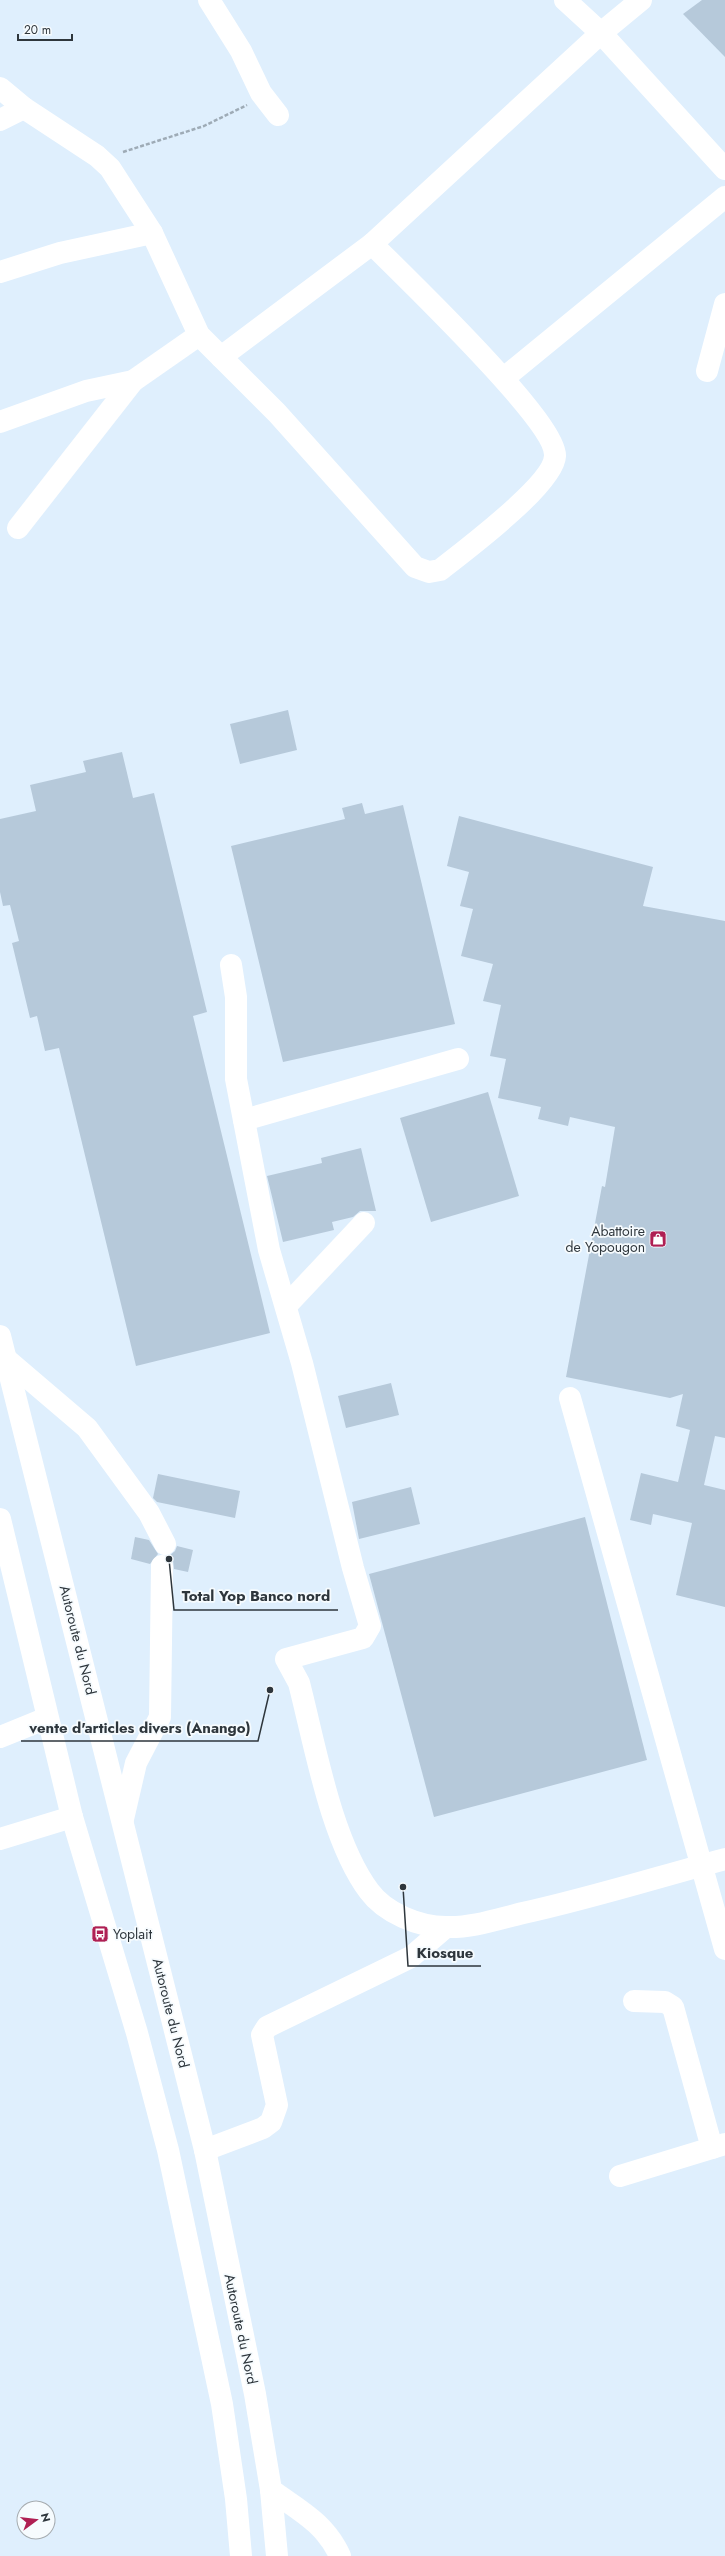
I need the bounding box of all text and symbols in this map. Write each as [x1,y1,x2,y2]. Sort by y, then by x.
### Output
scale bar [18,16,72,42]
text: 20 m [24,21,51,39]
place label: Abattoire de Yopougon [566,1221,645,1257]
shop icon: Abattoire de Yopougon [648,1229,668,1249]
street label: Autoroute du Nord [55,1583,101,1697]
callout: Total Yop Banco nord [174,1583,338,1610]
text: Total Yop Banco nord [182,1585,330,1607]
callout: vente d'articles divers (Anango) [21,1714,258,1741]
text: vente d'articles divers (Anango) [28,1717,251,1739]
bus stop icon: Yoplait [90,1924,110,1944]
place label: Yoplait [113,1924,153,1944]
callout: Kiosque [408,1939,481,1966]
text: Kiosque [417,1942,474,1964]
street label: Autoroute du Nord [148,1956,194,2070]
street label: Autoroute du Nord [220,2272,262,2386]
north arrow [16,2500,56,2540]
text: N [37,2511,55,2524]

